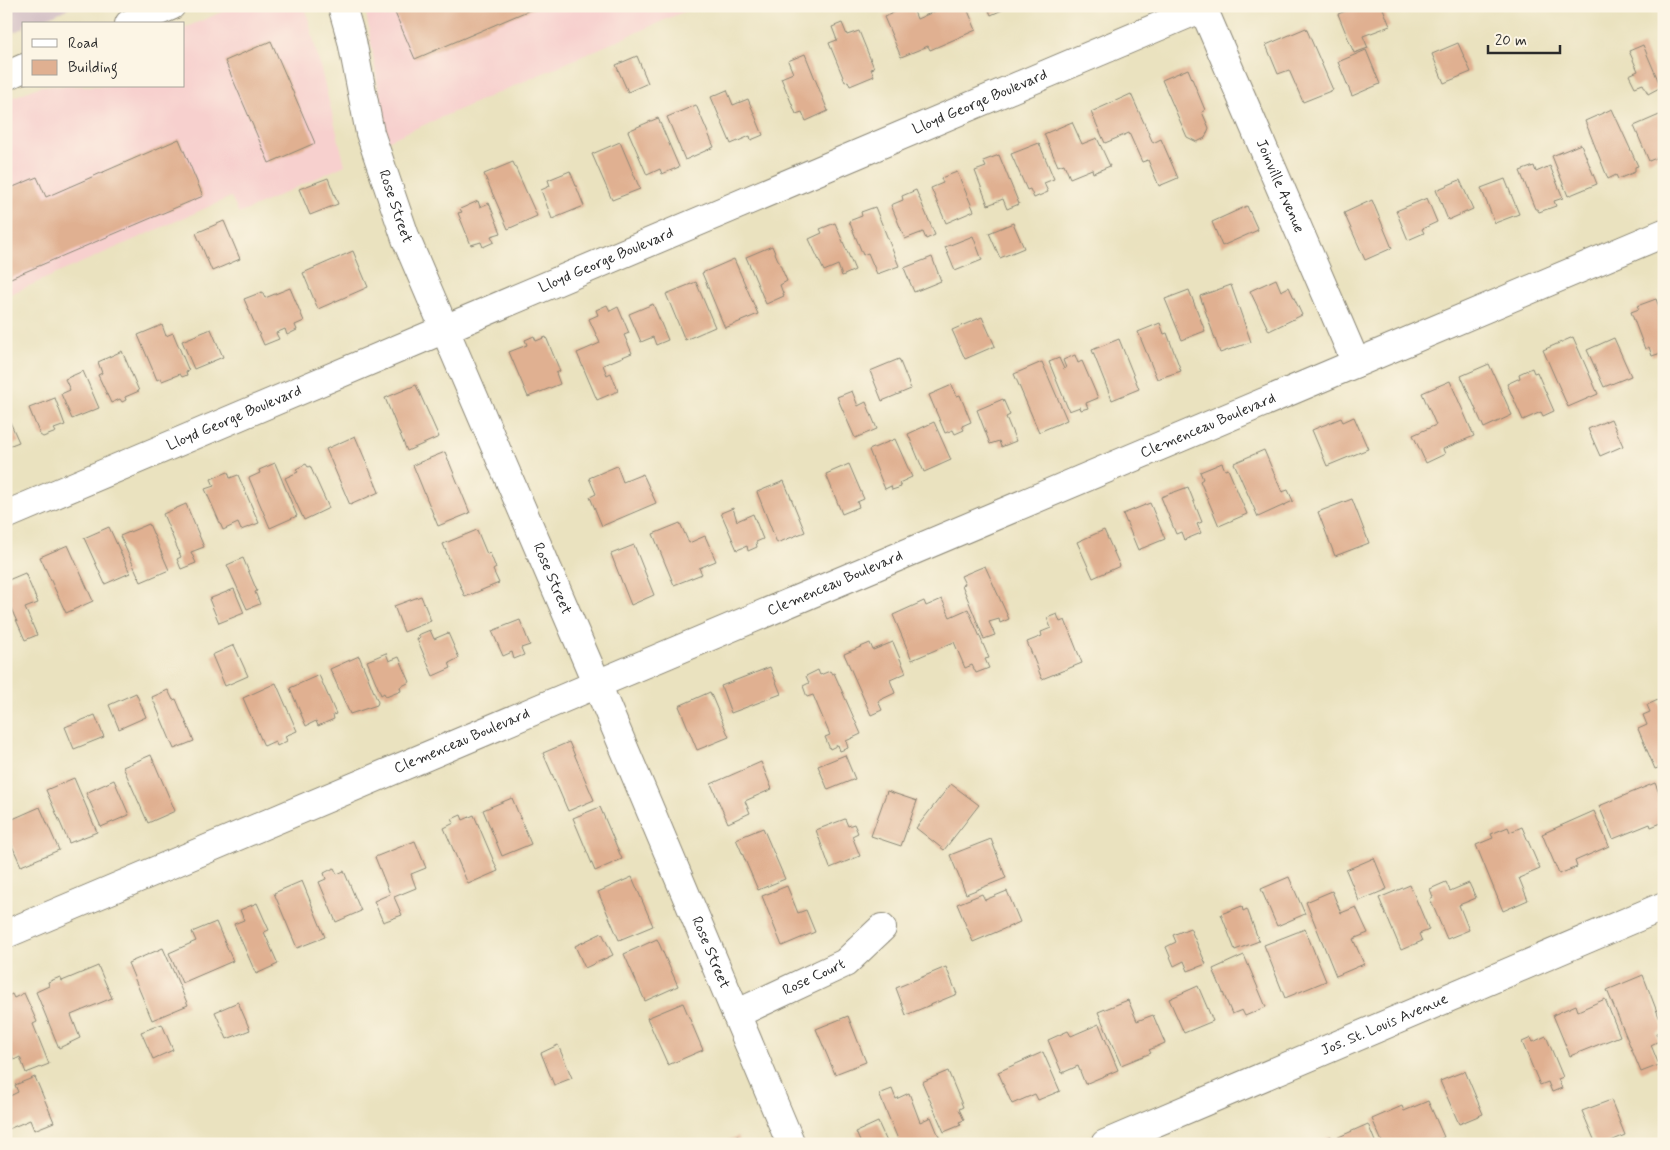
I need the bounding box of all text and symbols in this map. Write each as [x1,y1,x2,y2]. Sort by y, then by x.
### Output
legend [22,22,185,88]
scale bar [1488,22,1560,54]
text: 20 m [1495,31,1527,51]
text: Road [68,34,98,54]
text: Building [68,58,118,79]
street label: Lloyd George Boulevard [910,65,1051,140]
street label: Joinville Avenue [1251,136,1309,236]
street label: Rose Street [373,167,417,247]
street label: Lloyd George Boulevard [536,223,677,298]
street label: Lloyd George Boulevard [164,381,305,456]
street label: Clemenceau Boulevard [1137,388,1279,463]
street label: Rose Street [528,540,576,618]
street label: Clemenceau Boulevard [764,546,906,621]
street label: Clemenceau Boulevard [391,704,533,779]
street label: Rose Street [686,914,734,992]
street label: Rose Court [779,954,849,1001]
street label: Jos. St. Louis Avenue [1318,989,1451,1061]

